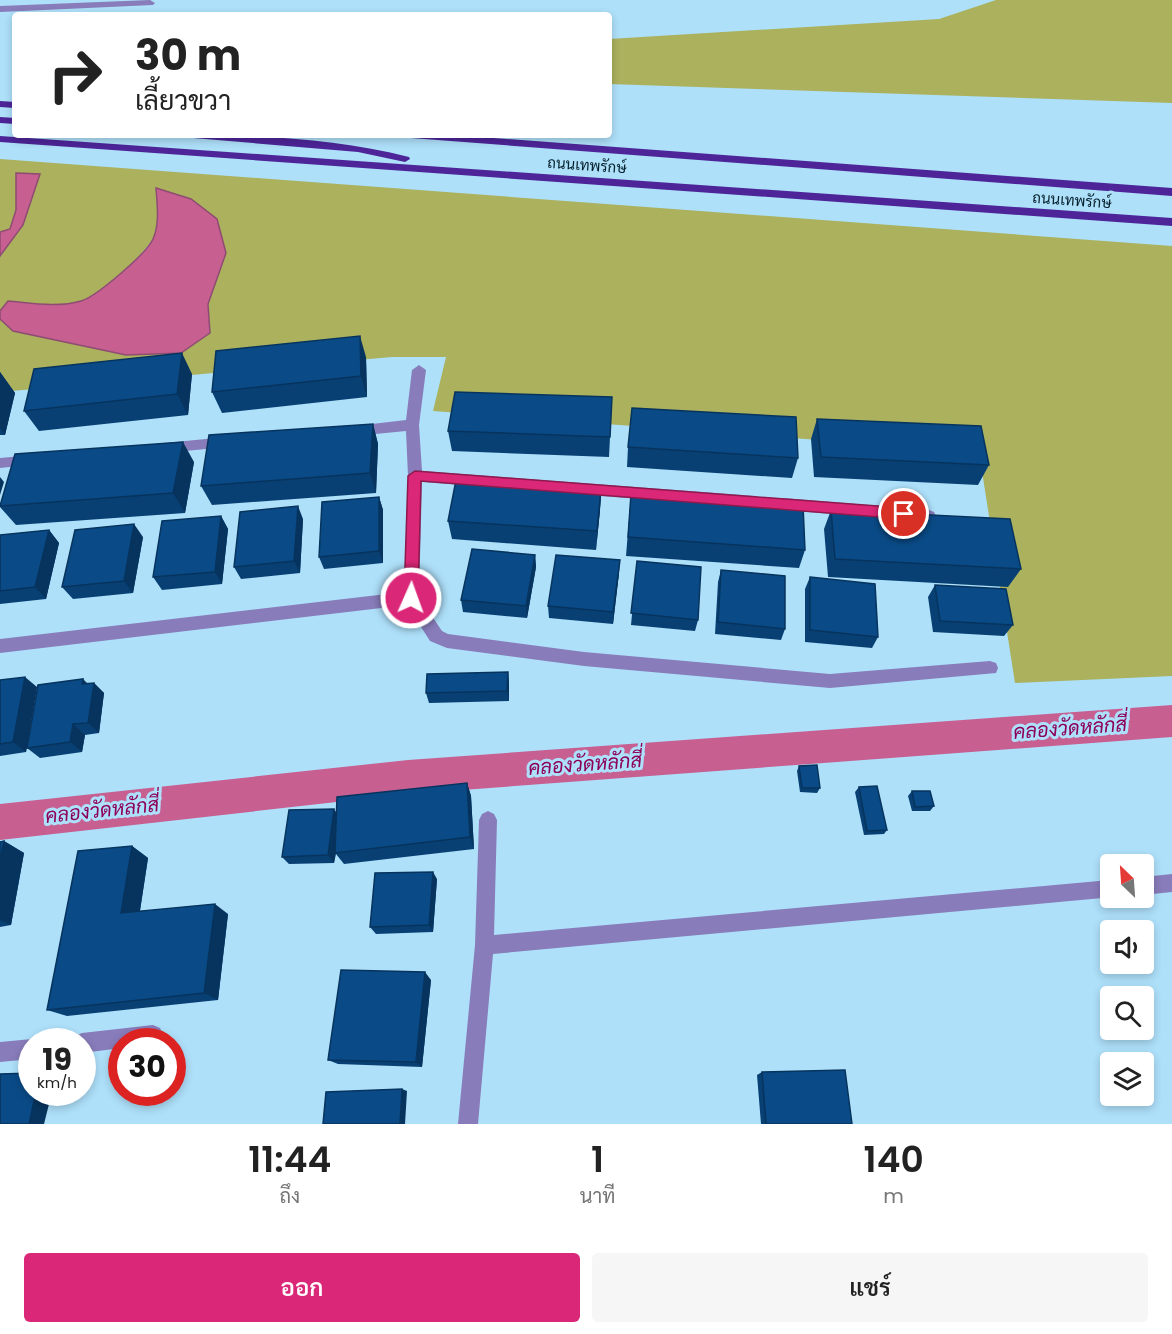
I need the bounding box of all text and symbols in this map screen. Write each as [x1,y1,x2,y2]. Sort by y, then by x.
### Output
text: 30 m [135,26,241,85]
icon: right [36,36,114,114]
text: เลี้ยวขวา [135,82,231,119]
street label: ถนนเทพรักษ์ [547,152,628,178]
street label: ถนนเทพรักษ์ [1032,187,1113,213]
pin [878,488,929,539]
icon: arrive [887,497,920,530]
position arrow [379,566,443,630]
water label: คลองวัดหลักสี่ [1012,707,1130,746]
water label: คลองวัดหลักสี่ [527,743,645,782]
water label: คลองวัดหลักสี่ [44,787,162,830]
north arrow [1100,854,1154,908]
map controls [1100,854,1154,1106]
button: sound [1100,920,1154,974]
button: search [1100,986,1154,1040]
speed limit sign: 30 [108,1028,186,1106]
text: 19 [42,1038,72,1081]
button: layers [1100,1052,1154,1106]
text: km/h [37,1072,77,1093]
text: 11:44 [248,1134,331,1185]
text: 1 [591,1134,604,1185]
text: 140 [864,1134,924,1185]
text: ถึง [280,1182,300,1210]
text: นาที [580,1182,615,1210]
text: m [883,1182,904,1210]
button: ออก [24,1253,580,1322]
button: แชร์ [592,1253,1148,1322]

